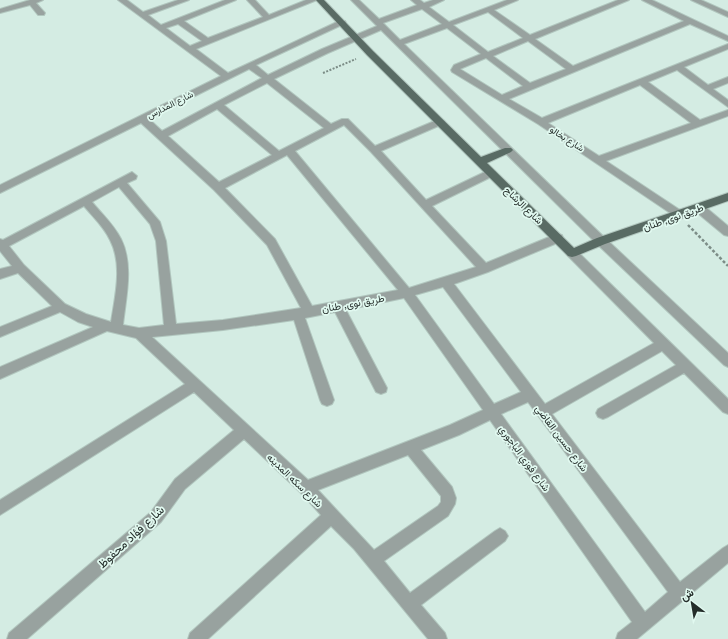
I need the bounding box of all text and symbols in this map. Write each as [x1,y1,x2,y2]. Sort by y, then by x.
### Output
street label: شارع المدارس [145,88,195,122]
street label: شارع بخالو [548,124,586,154]
street label: شارع الرشاح [502,184,546,227]
street label: طريق نوى, طنان [641,201,706,234]
street label: طريق نوى, طنان [321,292,386,315]
street label: شارع حسين القاضي [531,403,591,475]
street label: شارع فوزي الباجوري [495,423,553,495]
street label: شارع سكه المدينه [264,451,325,510]
street label: شارع فؤاد محفوظ [94,502,168,573]
north arrow [672,583,712,623]
text: ش [678,585,696,604]

